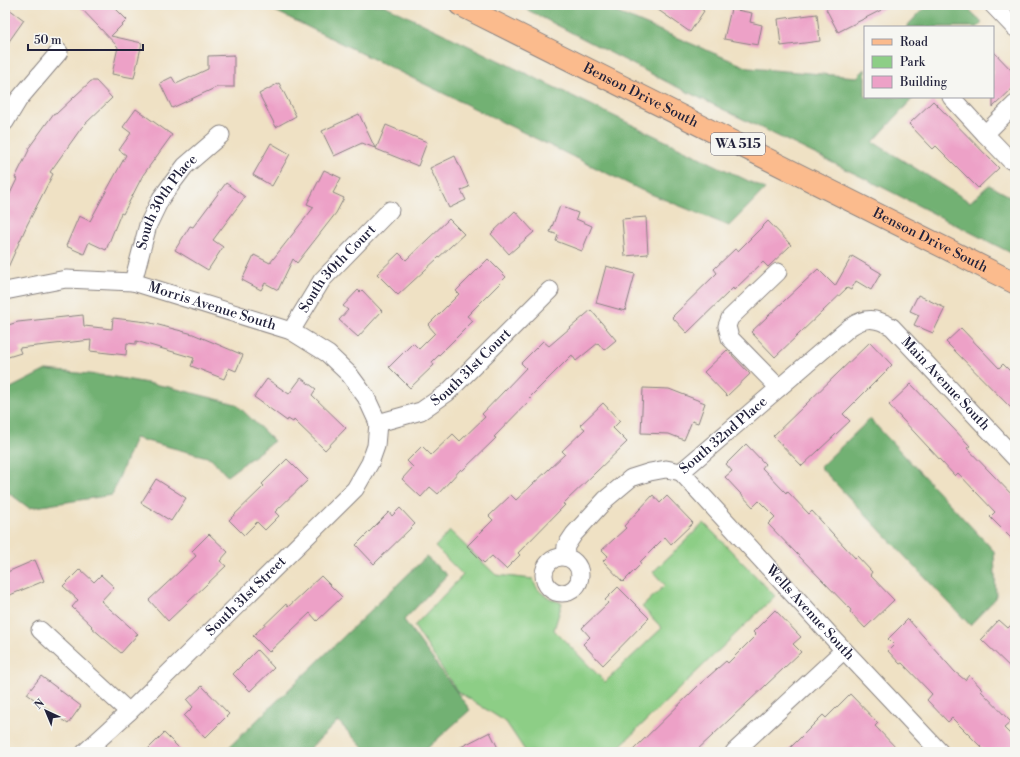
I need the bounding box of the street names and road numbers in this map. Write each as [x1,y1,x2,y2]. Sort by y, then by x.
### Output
street label: Benson Drive South [579,59,702,132]
road number: WA 515 [711,133,765,155]
street label: South 30th Place [133,150,201,252]
street label: Benson Drive South [869,204,991,277]
street label: South 30th Court [295,221,380,316]
street label: Morris Avenue South [146,278,279,335]
street label: South 31st Court [427,325,515,410]
street label: Main Avenue South [897,333,994,435]
street label: South 32nd Place [676,393,771,478]
street label: South 31st Street [202,553,290,640]
street label: Wells Avenue South [761,561,859,665]

